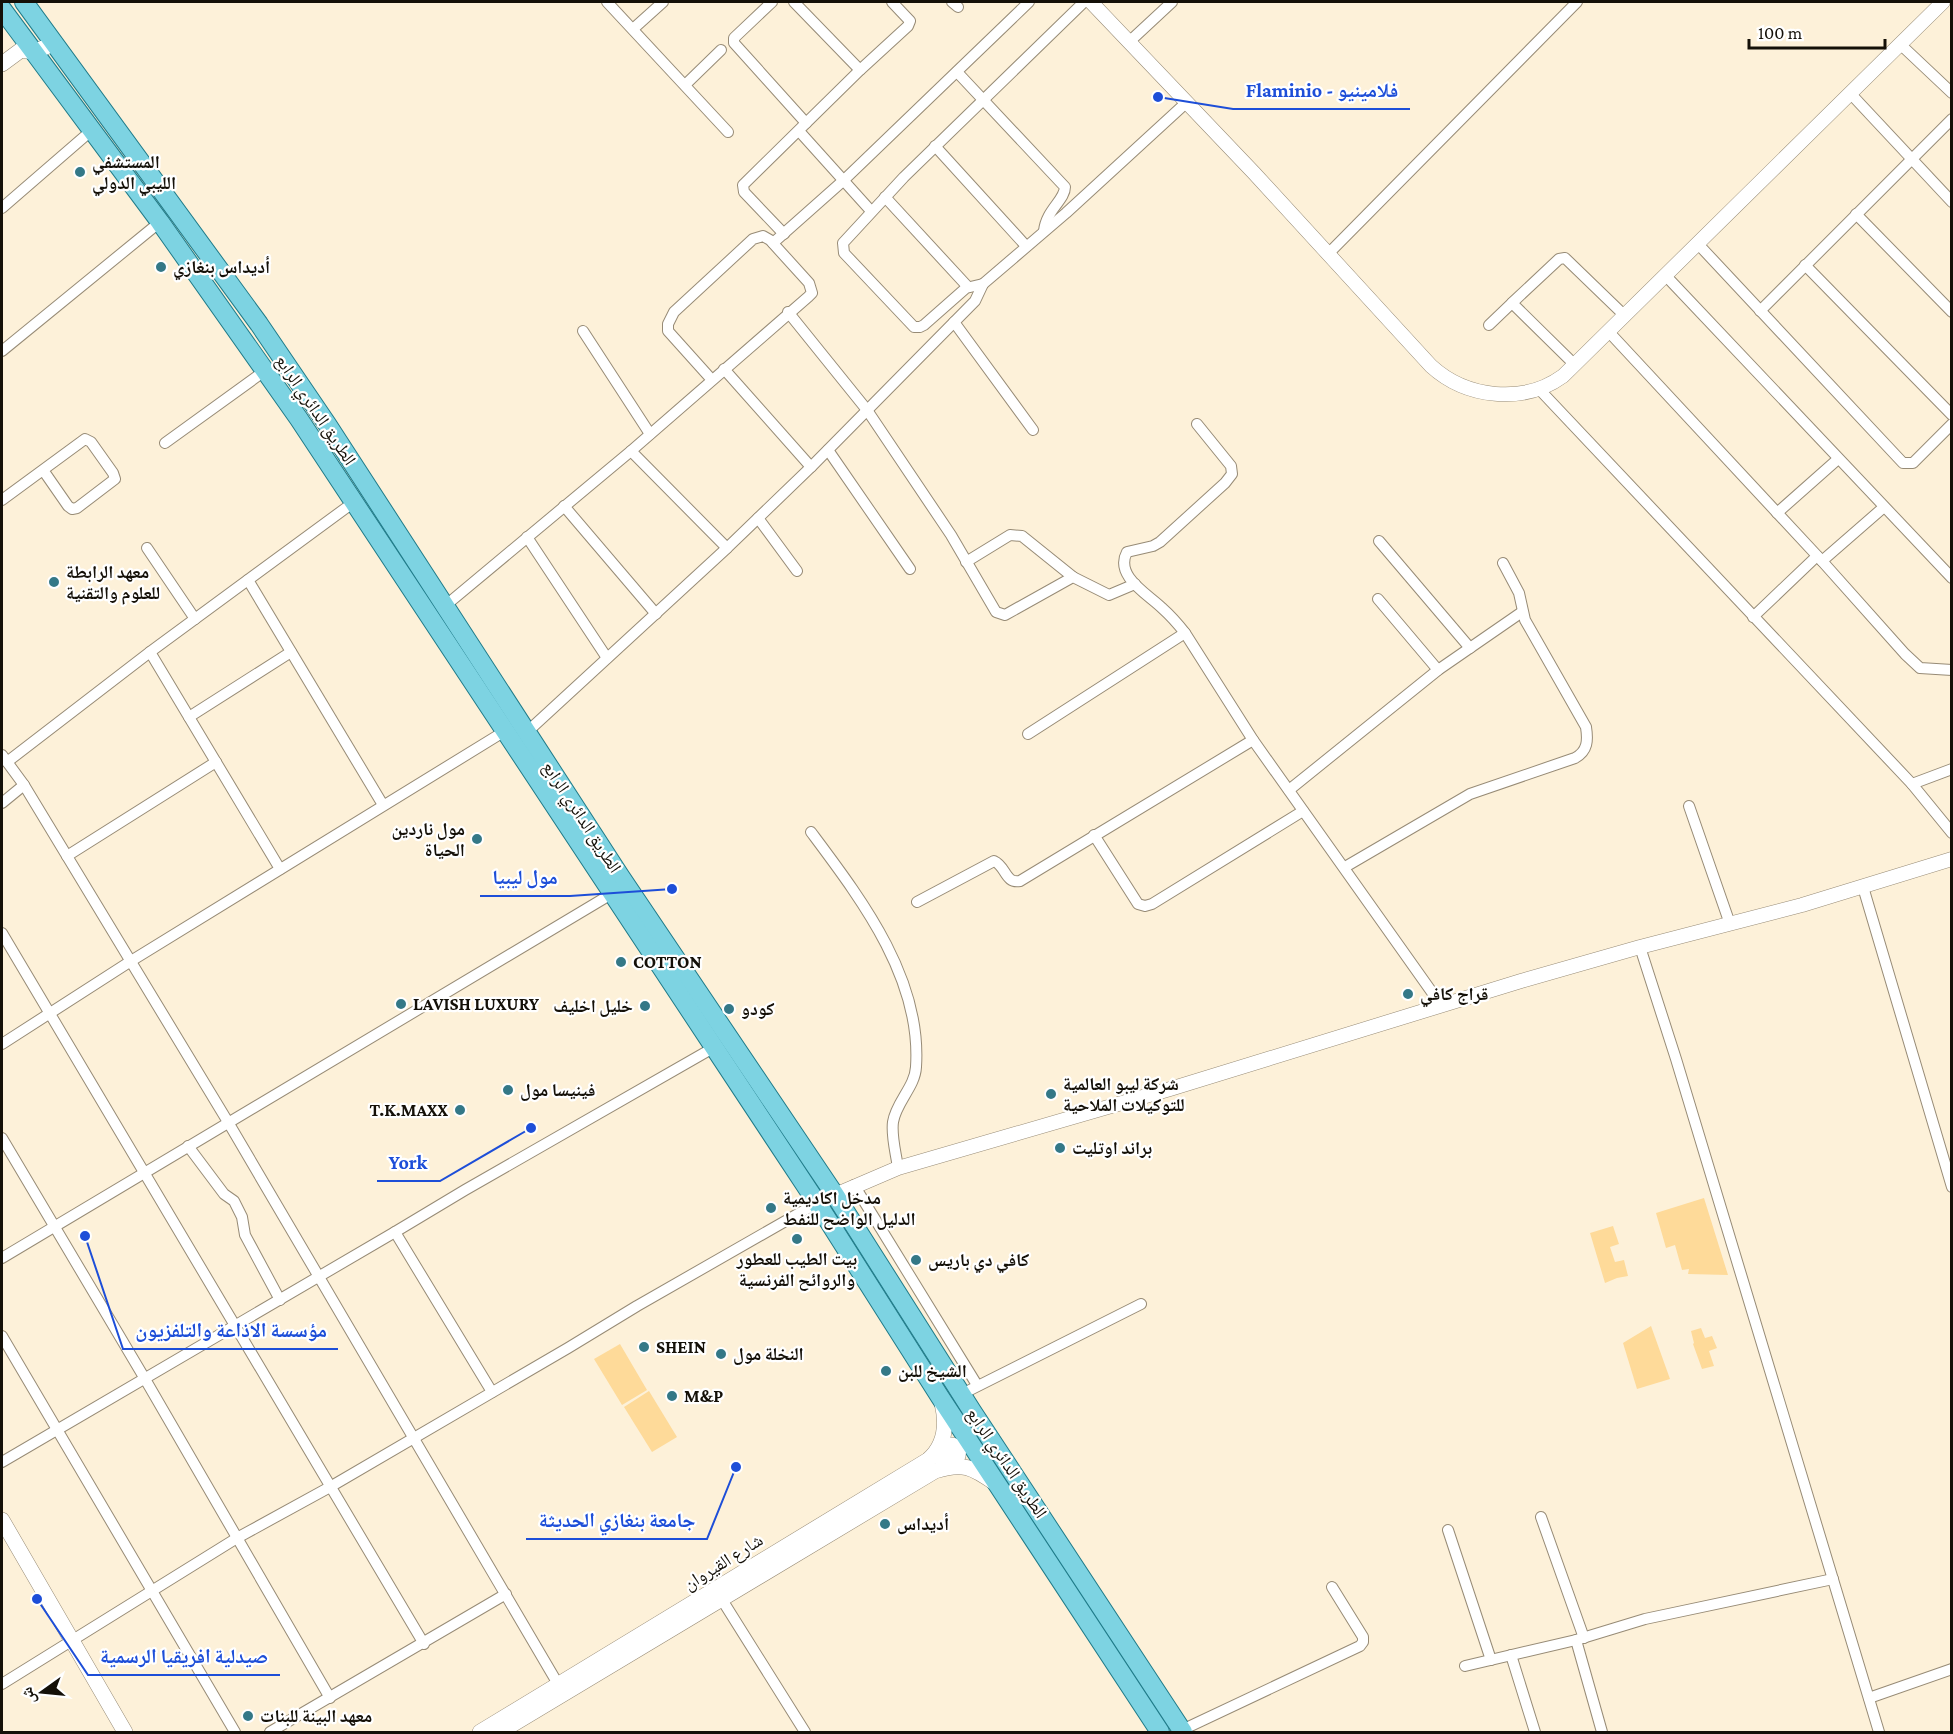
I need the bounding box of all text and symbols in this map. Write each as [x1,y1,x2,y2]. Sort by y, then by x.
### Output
scale bar [1749,12,1886,50]
text: 100 m [1758,23,1803,43]
callout: Flaminio - فلامينيو [1233,71,1410,109]
text: Flaminio - فلامينيو [1246,79,1398,102]
place label: المستشفي الليبي الدولي [92,152,176,197]
marker: المستشفي الليبي الدولي [73,165,87,179]
place label: أديداس بنغازي [173,256,270,281]
marker: أديداس بنغازي [154,260,168,274]
street label: الطريق الدائري الرابع [268,351,360,471]
place label: معهد الرابطة للعلوم والتقنية [66,562,160,605]
marker: معهد الرابطة للعلوم والتقنية [47,575,61,589]
street label: الطريق الدائري الرابع [535,758,625,879]
place label: مول ناردين الحياة [392,819,465,860]
marker: مول ناردين الحياة [470,832,484,846]
callout: مول ليبيا [480,858,570,896]
text: مول ليبيا [492,866,558,889]
place label: COTTON [633,952,702,972]
marker: COTTON [614,955,628,969]
place label: قراج كافي [1420,984,1488,1008]
marker: قراج كافي [1401,987,1415,1001]
place label: LAVISH LUXURY [413,994,540,1014]
place label: خليل اخليف [553,996,633,1017]
marker: LAVISH LUXURY [394,997,408,1011]
marker: خليل اخليف [638,999,652,1013]
place label: كودو [741,999,775,1019]
marker: كودو [722,1002,736,1016]
place label: شركة ليبو العالمية للتوكيلات الملاحية [1063,1074,1185,1115]
place label: فينيسا مول [520,1080,595,1101]
marker: فينيسا مول [501,1083,515,1097]
marker: شركة ليبو العالمية للتوكيلات الملاحية [1044,1087,1058,1101]
place label: T.K.MAXX [369,1100,448,1120]
marker: T.K.MAXX [453,1103,467,1117]
place label: براند اوتليت [1072,1138,1152,1159]
marker: براند اوتليت [1053,1141,1067,1155]
callout: York [377,1143,440,1181]
text: York [389,1151,429,1173]
place label: مدخل اكاديمية الدليل الواضح للنفط [783,1188,916,1231]
marker: مدخل اكاديمية الدليل الواضح للنفط [764,1201,778,1215]
marker: بيت الطيب للعطور والروائح الفرنسية [790,1232,804,1246]
place label: بيت الطيب للعطور والروائح الفرنسية [736,1249,857,1292]
place label: كافي دي باريس [928,1250,1029,1274]
marker: كافي دي باريس [909,1253,923,1267]
callout: مؤسسة الاذاعة والتلفزيون [123,1311,338,1349]
text: مؤسسة الاذاعة والتلفزيون [135,1319,327,1342]
place label: SHEIN [656,1337,706,1357]
marker: SHEIN [637,1340,651,1354]
place label: النخلة مول [733,1344,804,1365]
marker: النخلة مول [714,1347,728,1361]
place label: الشيخ للبن [898,1361,967,1383]
marker: الشيخ للبن [879,1364,893,1378]
place label: M&P [684,1386,723,1406]
marker: M&P [665,1389,679,1403]
street label: الطريق الدائري الرابع [959,1404,1051,1524]
callout: جامعة بنغازي الحديثة [526,1501,707,1539]
text: جامعة بنغازي الحديثة [539,1509,695,1536]
place label: أديداس [897,1513,949,1535]
marker: أديداس [878,1517,892,1531]
street label: شارع القيروان [680,1530,767,1595]
callout: صيدلية افريقيا الرسمية [88,1637,280,1675]
text: صيدلية افريقيا الرسمية [100,1645,268,1668]
north arrow [12,1662,72,1722]
text: ش [18,1685,39,1706]
place label: معهد البينة للبنات [260,1706,372,1727]
marker: معهد البينة للبنات [241,1709,255,1723]

